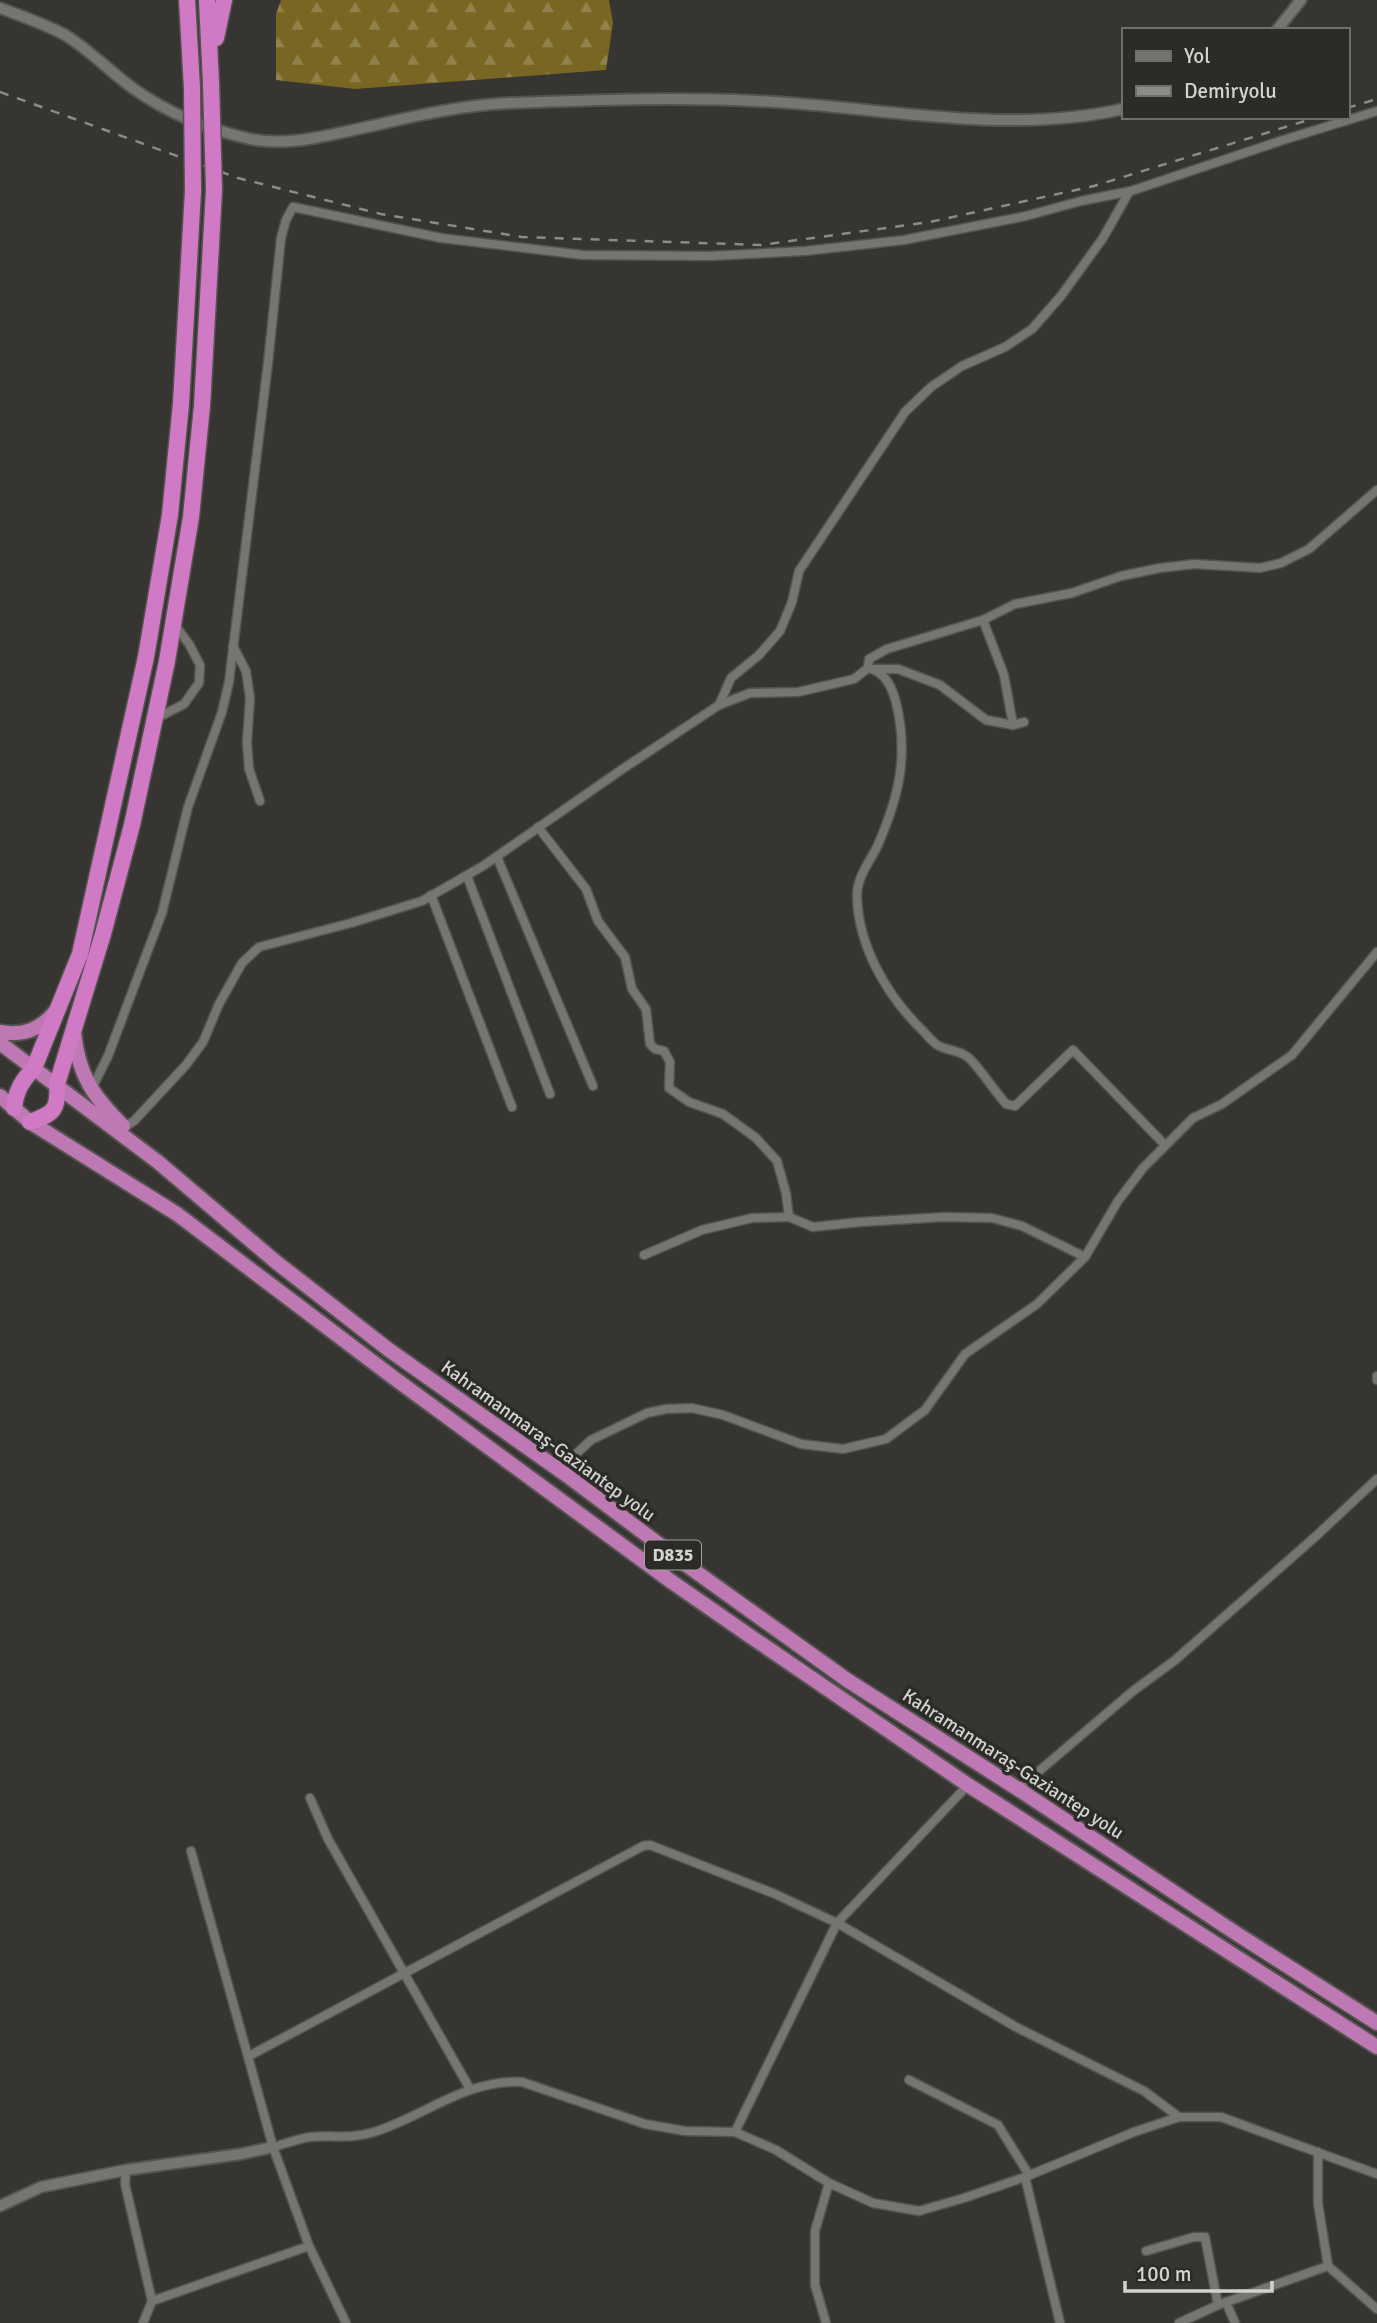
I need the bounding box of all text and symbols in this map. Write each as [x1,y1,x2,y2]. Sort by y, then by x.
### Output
legend [1122,28,1349,119]
text: Yol [1184,43,1210,69]
text: Demiryolu [1184,78,1277,104]
street label: Kahramanmaraş-Gaziantep yolu [436,1355,660,1527]
road number: D835 [645,1540,701,1570]
street label: Kahramanmaraş-Gaziantep yolu [898,1683,1128,1845]
scale bar [1125,2250,1272,2294]
text: 100 m [1136,2261,1191,2287]

